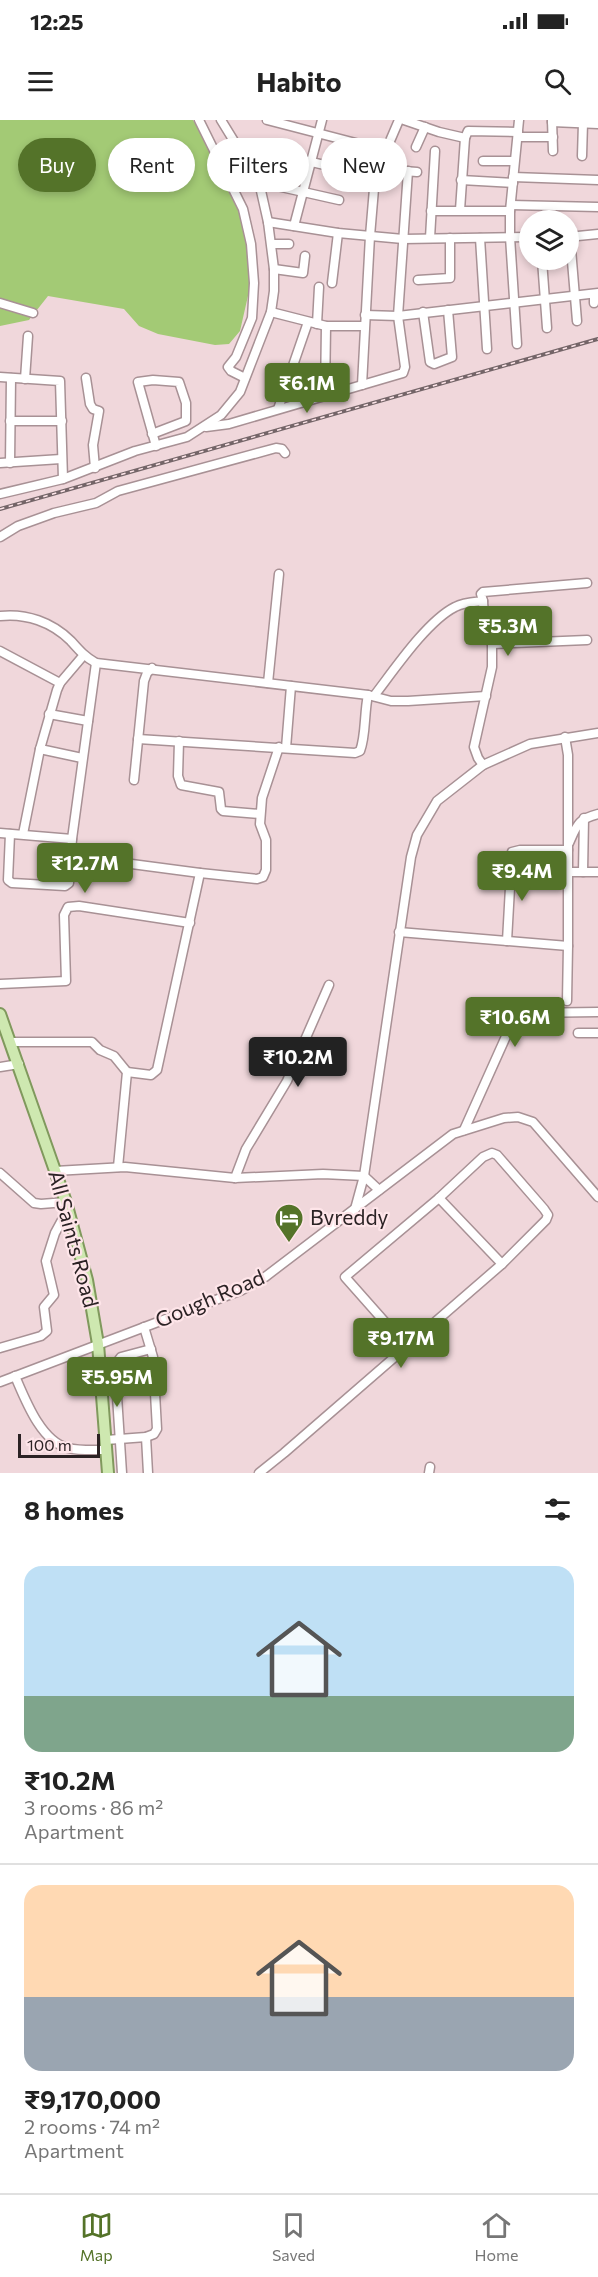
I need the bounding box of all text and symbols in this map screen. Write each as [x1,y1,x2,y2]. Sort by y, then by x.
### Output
text: 12:25 [30,8,84,35]
icon: menu [24,65,57,98]
text: Habito [256,65,342,98]
icon: search [541,65,574,98]
chip: Buy [18,138,96,192]
chip: Rent [108,138,195,192]
chip: Filters [207,138,309,192]
chip: New [321,138,407,192]
map controls [519,210,579,270]
button: layers [519,210,579,270]
pin: ₹6.1M [265,363,349,414]
text: ₹6.1M [279,370,335,394]
pin: ₹5.3M [466,606,550,657]
text: ₹5.3M [478,613,538,637]
pin: ₹12.7M [36,843,134,894]
text: ₹12.7M [51,850,119,874]
pin: ₹9.4M [480,851,564,902]
text: ₹9.4M [491,858,553,882]
pin: ₹10.6M [466,997,564,1048]
text: ₹10.6M [479,1004,551,1028]
pin: ₹10.2M [249,1037,347,1088]
text: ₹10.2M [263,1044,333,1068]
street label: All Saints Road [44,1167,105,1310]
hotel icon: Bvreddy [273,1202,305,1244]
place label: Bvreddy [310,1204,389,1229]
street label: Gough Road [151,1263,268,1332]
pin: ₹9.17M [352,1318,450,1369]
text: ₹9.17M [367,1325,435,1349]
pin: ₹5.95M [68,1357,166,1408]
text: ₹5.95M [81,1364,153,1388]
scale bar [18,1431,100,1458]
text: 100 m [27,1435,72,1454]
icon: filters [541,1493,574,1526]
text: 8 homes [24,1494,124,1525]
icon: home [245,1605,353,1713]
text: ₹10.2M [24,1764,116,1795]
text: 3 rooms · 86 m² [24,1795,163,1819]
text: Apartment [24,1819,124,1843]
icon: home [245,1924,353,2032]
text: ₹9,170,000 [24,2083,161,2114]
text: 2 rooms · 74 m² [24,2114,160,2138]
text: Apartment [24,2138,124,2162]
tab: Map [80,2209,113,2264]
tab: Saved [272,2209,315,2264]
tab: Home [474,2209,518,2264]

